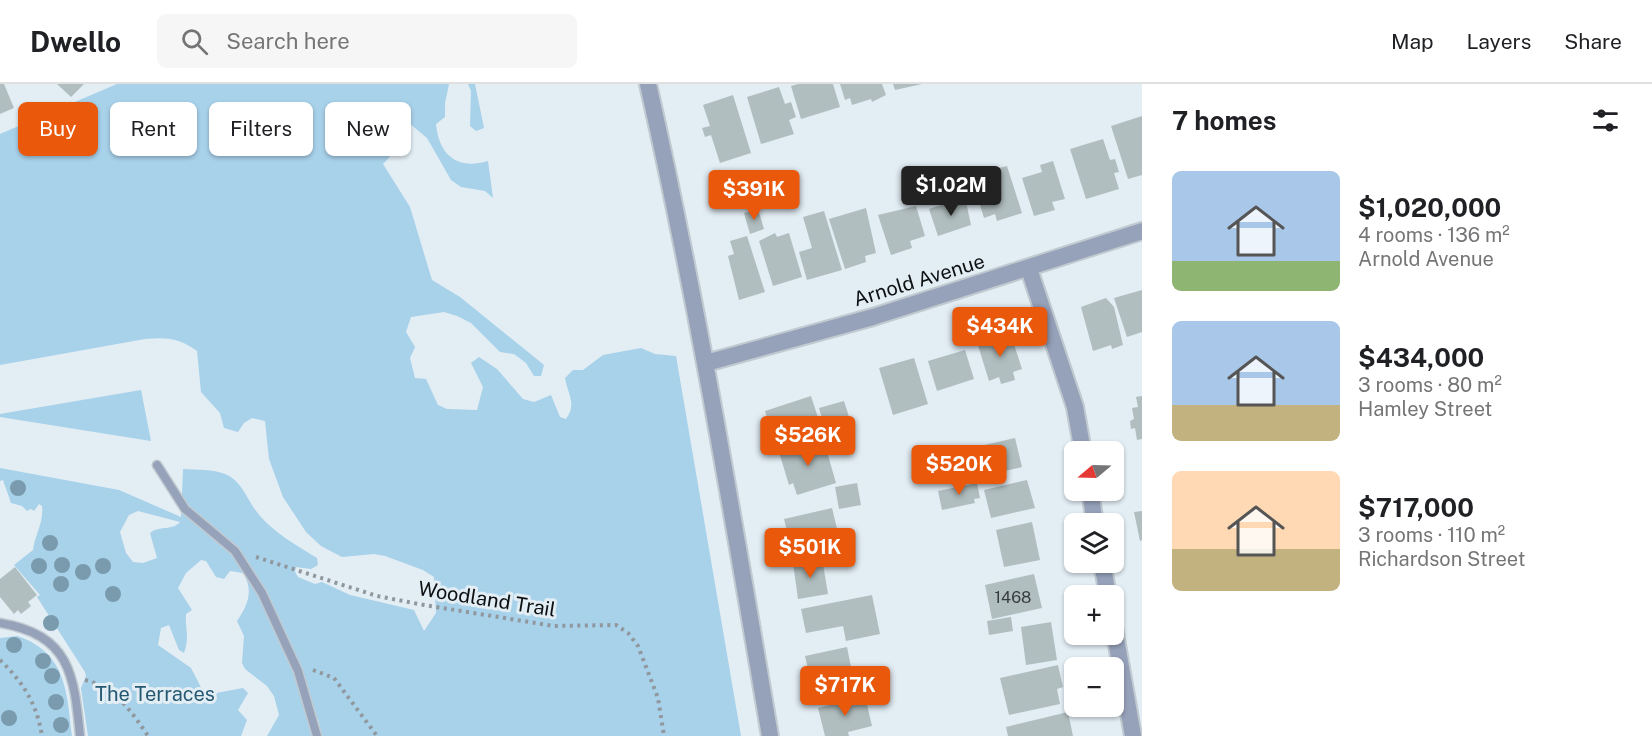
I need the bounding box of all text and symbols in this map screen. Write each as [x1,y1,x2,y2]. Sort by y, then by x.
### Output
search box [157,14,577,68]
text: Dwello [30,25,121,58]
icon: search [178,25,211,58]
text: Search here [226,28,350,54]
text: Map [1391,29,1434,54]
text: Layers [1467,29,1531,54]
text: Share [1564,29,1622,54]
chip: Buy [18,102,98,156]
chip: Rent [110,102,197,156]
chip: Filters [209,102,313,156]
chip: New [325,102,411,156]
icon: filters [1589,104,1622,137]
text: 7 homes [1172,105,1276,136]
pin: $1.02M [902,166,1000,217]
pin: $391K [712,170,796,221]
text: $1.02M [915,173,987,197]
text: $391K [723,177,785,201]
text: $1,020,000 [1358,192,1501,223]
icon: home [1220,195,1292,267]
text: 4 rooms · 136 m² [1358,223,1510,247]
text: Arnold Avenue [1358,247,1494,271]
street label: Arnold Avenue [851,249,987,311]
pin: $434K [958,307,1042,358]
text: $434K [966,314,1034,338]
text: $434,000 [1358,342,1484,373]
icon: home [1220,345,1292,417]
text: 3 rooms · 80 m² [1358,373,1502,397]
text: Hamley Street [1358,397,1492,421]
pin: $526K [766,416,850,467]
text: $526K [774,423,842,447]
north arrow [1064,441,1124,501]
map controls [1064,441,1124,717]
pin: $520K [917,445,1001,496]
text: $520K [925,452,993,476]
text: $717,000 [1358,492,1474,523]
icon: home [1220,495,1292,567]
button: layers [1064,513,1124,573]
text: 3 rooms · 110 m² [1358,523,1505,547]
pin: $501K [768,528,852,579]
text: $501K [779,535,841,559]
text: Richardson Street [1358,547,1525,571]
street label: Woodland Trail [416,576,558,622]
button: + [1064,585,1124,645]
house number: 1468 [995,588,1031,607]
button: − [1064,657,1124,717]
pin: $717K [803,666,887,717]
text: $717K [814,673,876,697]
park label: The Terraces [95,682,215,706]

